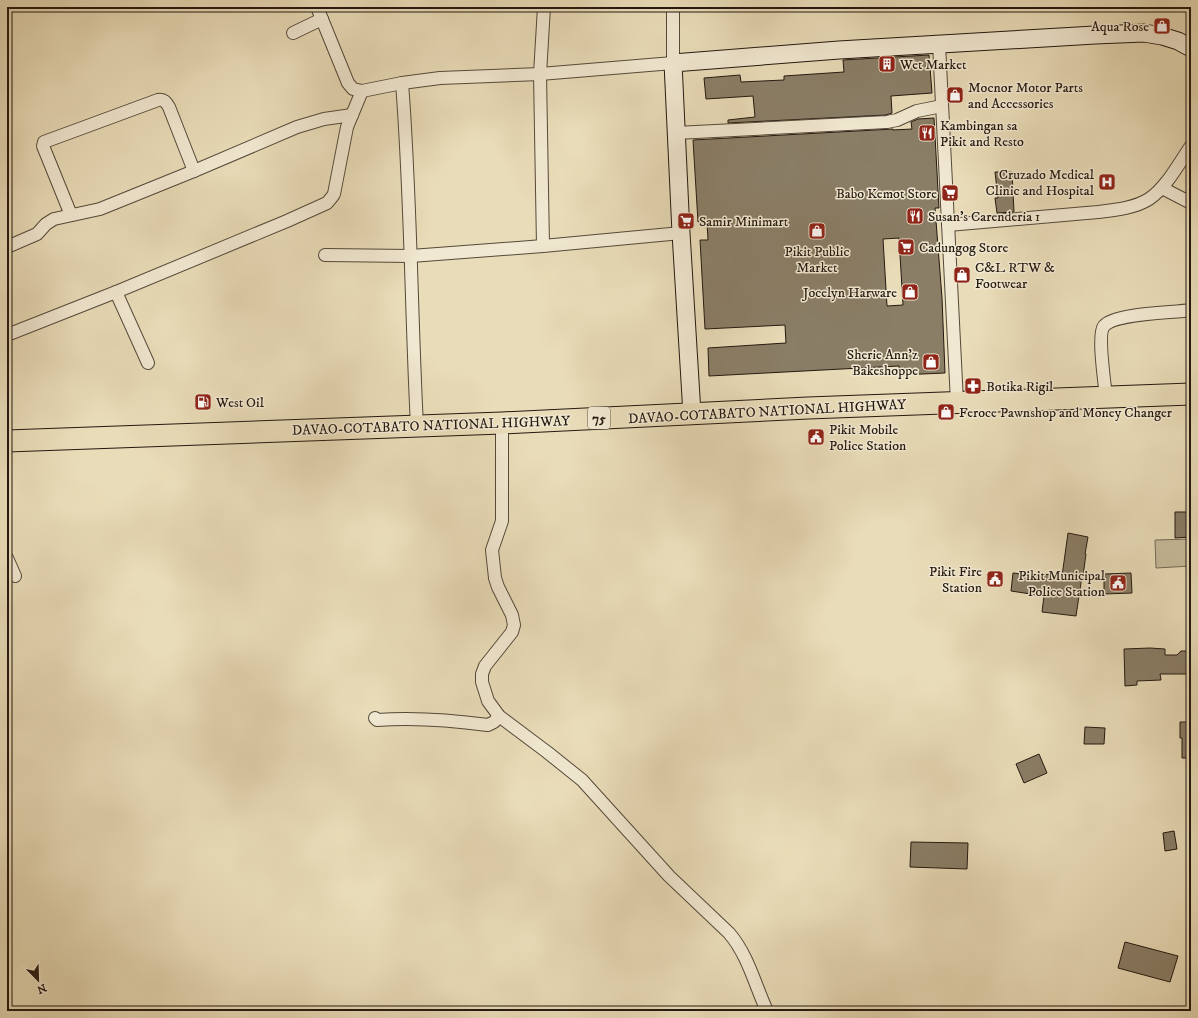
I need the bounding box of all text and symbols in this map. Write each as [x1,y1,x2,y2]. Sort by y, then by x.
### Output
shop icon: Aqua Rose [1152,16,1172,36]
place label: Aqua Rose [1091,18,1149,36]
building icon: Wet Market [877,54,897,74]
place label: Wet Market [899,56,967,74]
place label: Mocnor Motor Parts and Accessories [968,79,1083,113]
shop icon: Mocnor Motor Parts and Accessories [945,85,965,105]
place label: Kambingan sa Pikit and Resto [940,117,1024,151]
restaurant icon: Kambingan sa Pikit and Resto [917,123,937,143]
place label: Cruzado Medical Clinic and Hospital [985,166,1095,200]
hospital icon: Cruzado Medical Clinic and Hospital [1097,172,1117,192]
supermarket icon: Babo Kemot Store [940,183,960,203]
place label: Babo Kemot Store [836,185,937,203]
restaurant icon: Susan's Carenderia 1 [905,206,925,226]
place label: Susan's Carenderia 1 [928,208,1040,226]
supermarket icon: Samir Minimart [676,211,696,231]
place label: Samir Minimart [699,213,789,231]
shop icon: Pikit Public Market [807,221,827,241]
supermarket icon: Cadungog Store [896,237,916,257]
place label: Cadungog Store [919,239,1009,257]
place label: Pikit Public Market [785,243,849,277]
place label: C&L RTW & Footwear [975,259,1055,293]
shop icon: C&L RTW & Footwear [952,265,972,285]
shop icon: Jocelyn Harware [900,282,920,302]
place label: Jocelyn Harware [801,284,897,302]
place label: Sherie Ann'z Bakeshoppe [847,346,918,380]
shop icon: Sherie Ann'z Bakeshoppe [921,352,941,372]
pharmacy icon: Botika Rigil [963,376,983,396]
place label: Botika Rigil [986,378,1054,396]
fuel station icon: West Oil [193,392,213,412]
place label: West Oil [215,394,265,412]
street label: DAVAO-COTABATO NATIONAL HIGHWAY [628,396,907,428]
shop icon: Feroce Pawnshop and Money Changer [936,402,956,422]
place label: Feroce Pawnshop and Money Changer [959,404,1173,422]
road number: 75 [588,407,610,429]
street label: DAVAO-COTABATO NATIONAL HIGHWAY [292,412,571,440]
place label: Pikit Mobile Police Station [829,421,907,455]
public building icon: Pikit Mobile Police Station [806,427,826,447]
place label: Pikit Fire Station [929,563,983,597]
place label: Pikit Municipal Police Station [1018,567,1106,601]
public building icon: Pikit Fire Station [985,569,1005,589]
public building icon: Pikit Municipal Police Station [1108,573,1128,593]
north arrow [18,960,58,1000]
text: N [35,980,48,996]

